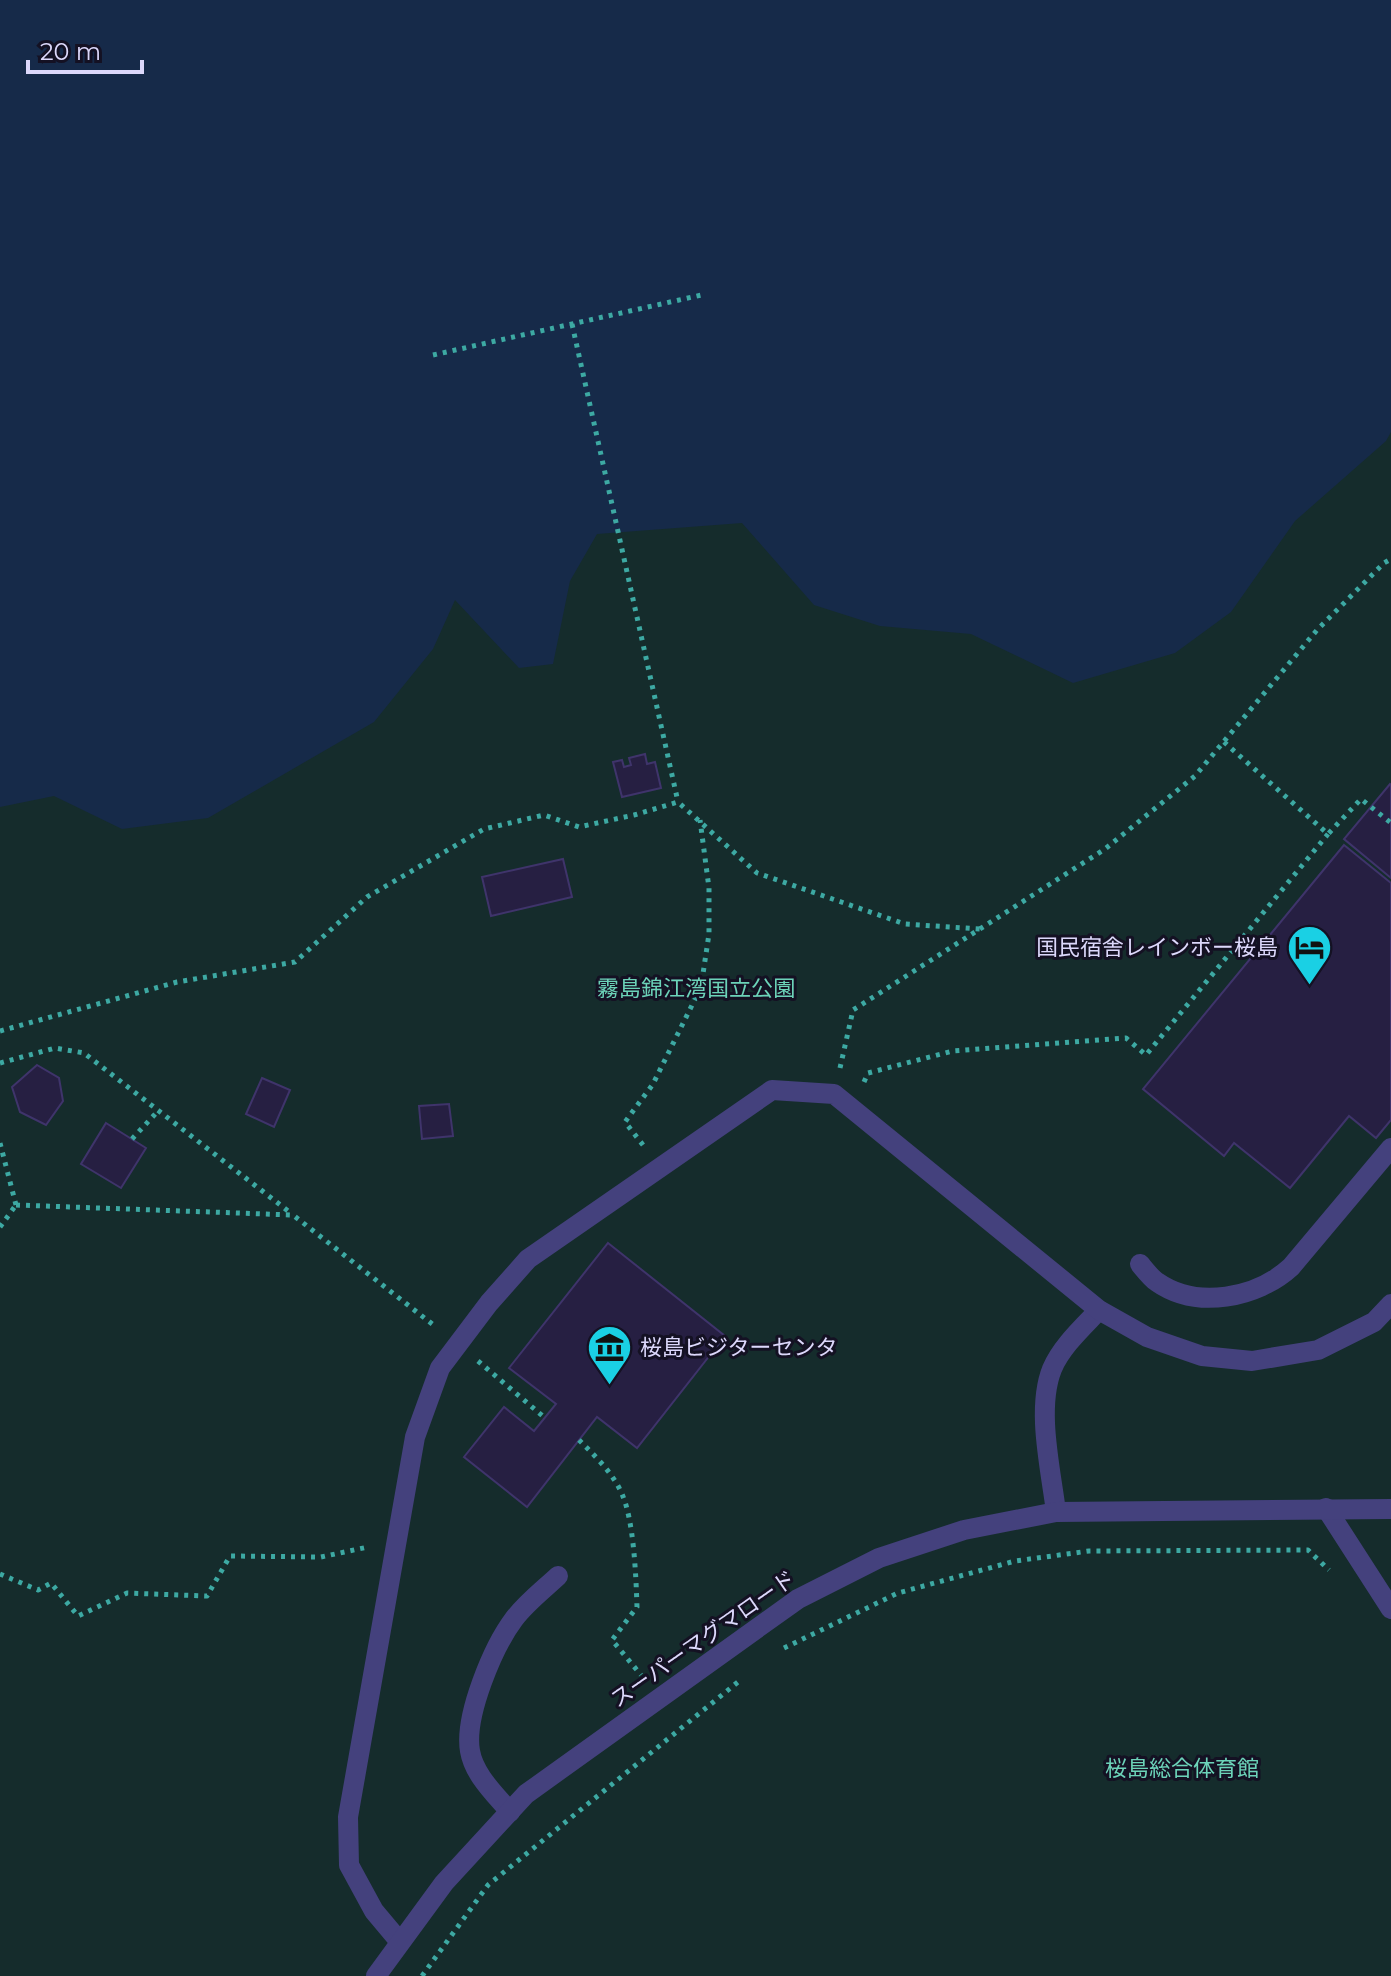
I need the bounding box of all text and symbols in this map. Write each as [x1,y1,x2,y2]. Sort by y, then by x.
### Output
scale bar [28,24,142,74]
text: 20 m [40,37,101,66]
hotel icon: 国民宿舎レインボー桜島 [1285,923,1333,986]
place label: 国民宿舎レインボー桜島 [1036,934,1278,961]
park label: 霧島錦江湾国立公園 [597,975,795,1002]
museum icon: 桜島ビジターセンタ [585,1323,633,1386]
place label: 桜島ビジターセンタ [640,1334,838,1361]
street label: スーパーマグマロード [605,1565,801,1713]
park label: 桜島総合体育館 [1105,1755,1259,1782]

